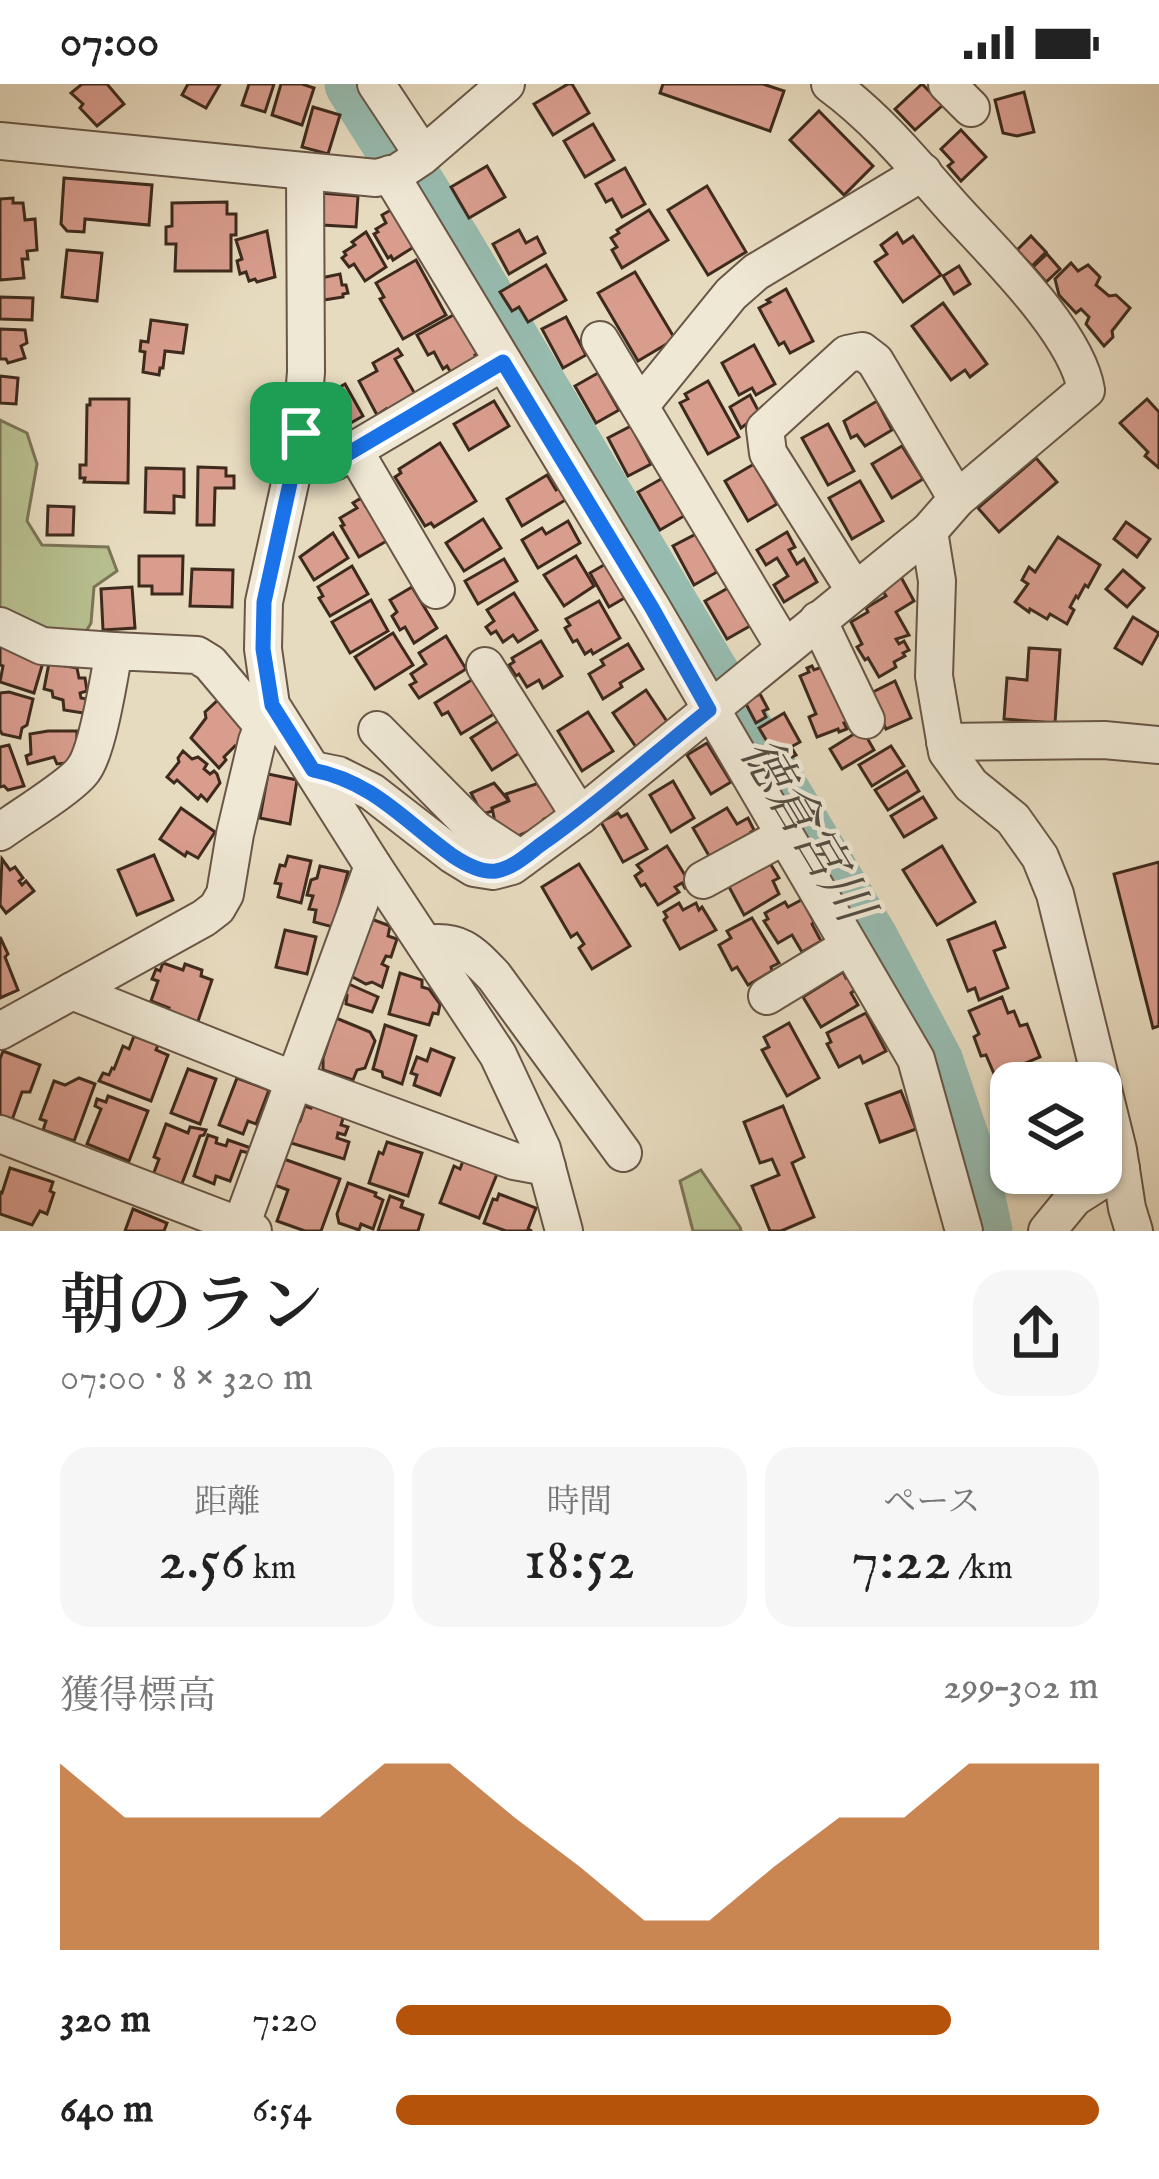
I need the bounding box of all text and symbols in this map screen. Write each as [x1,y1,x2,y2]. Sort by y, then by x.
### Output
text: 07:00 [60,14,159,71]
pin [250,382,352,484]
icon: arrive [268,400,334,466]
water label: 徳倉宮川 [724,727,887,939]
map controls [990,1062,1122,1194]
button: layers [990,1062,1122,1194]
text: 朝のラン [60,1267,324,1351]
button: share [973,1270,1099,1396]
text: 07:00 · 8 × 320 m [60,1354,313,1403]
text: 距離 [194,1482,260,1524]
text: 時間 [546,1482,612,1524]
text: ペース [883,1482,981,1524]
text: 2.56 [158,1524,246,1600]
text: 18:52 [524,1524,635,1600]
text: 7:22 [851,1524,951,1600]
text: km [246,1548,296,1590]
text: /km [951,1548,1013,1590]
text: 299–302 m [943,1663,1099,1712]
text: 獲得標高 [60,1673,216,1722]
text: 320 m [60,1996,151,2045]
text: 7:20 [252,1996,318,2045]
text: 640 m [60,2086,153,2135]
text: 6:54 [252,2086,312,2135]

